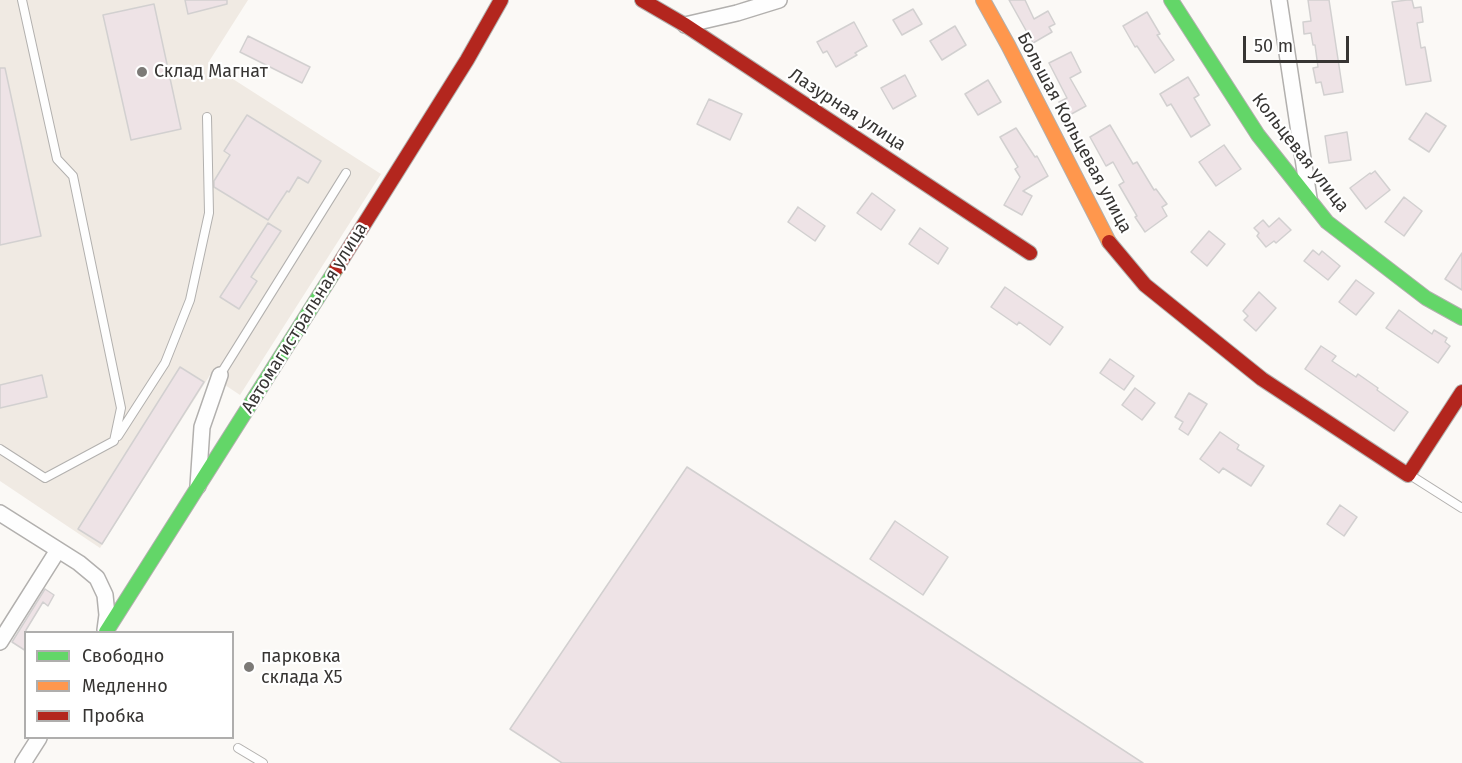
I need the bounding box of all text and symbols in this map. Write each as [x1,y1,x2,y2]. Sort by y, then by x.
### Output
scale bar [1246,24,1352,62]
street label: Большая Кольцевая улица [1012,29,1136,237]
text: 50 m [1254,35,1293,57]
place label: Склад Магнат [154,61,268,83]
street label: Лазурная улица [784,64,910,156]
marker: Склад Магнат [135,65,149,79]
street label: Кольцевая улица [1247,89,1353,217]
street label: Автомагистральная улица [237,219,373,417]
legend [24,631,234,739]
text: Свободно [82,645,164,667]
place label: парковка склада X5 [261,646,342,688]
marker: парковка склада X5 [242,660,256,674]
text: Медленно [82,675,168,697]
text: Пробка [82,705,145,727]

